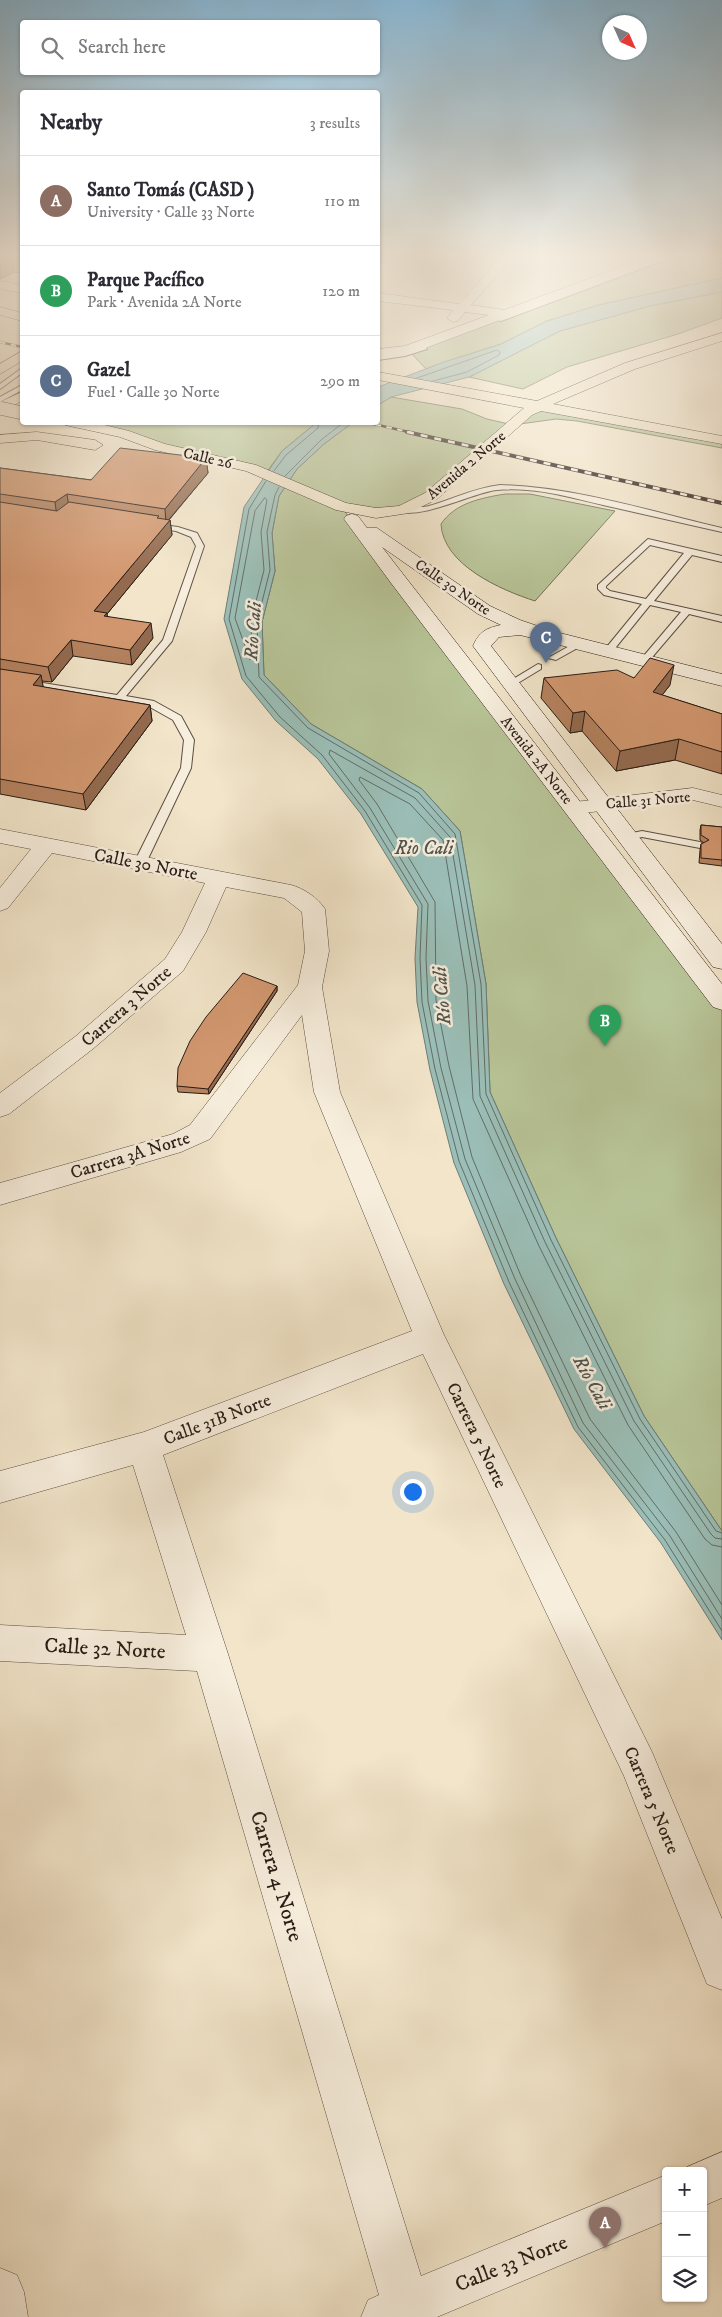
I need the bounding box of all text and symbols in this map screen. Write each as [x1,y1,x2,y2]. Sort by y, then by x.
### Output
north arrow [602,15,647,60]
search box [20,20,380,75]
icon: search [38,34,66,62]
text: Search here [78,36,166,59]
text: Nearby [40,110,102,136]
text: 3 results [310,113,360,133]
text: Santo Tomás (CASD ) [87,179,254,202]
text: A [51,191,61,211]
text: 110 m [324,191,360,211]
text: University · Calle 33 Norte [87,202,255,222]
text: Parque Pacífico [87,269,204,292]
text: B [51,281,61,301]
text: 120 m [322,281,360,301]
text: Park · Avenida 2A Norte [87,292,242,312]
text: Gazel [87,359,130,382]
text: C [51,371,61,391]
text: 290 m [320,371,360,391]
text: Fuel · Calle 30 Norte [87,382,220,402]
street label: Avenida 2 Norte [423,427,510,504]
street label: Calle 26 [181,444,235,474]
street label: Calle 30 Norte [411,555,494,620]
water label: Río Cali [240,600,267,662]
pin: C [530,622,562,663]
street label: Avenida 2A Norte [496,712,577,808]
street label: Calle 31 Norte [605,787,691,814]
water label: Rio Cali [394,837,454,860]
street label: Calle 30 Norte [92,844,199,886]
street label: Carrera 3 Norte [77,962,176,1052]
water label: Río Cali [428,965,457,1027]
pin: B [589,1005,621,1046]
street label: Carrera 3A Norte [68,1127,193,1185]
water label: Río Cali [567,1351,616,1415]
street label: Carrera 5 Norte [441,1379,511,1492]
street label: Calle 31B Norte [161,1389,274,1450]
your location [400,1479,426,1505]
street label: Calle 32 Norte [44,1633,167,1665]
street label: Carrera 5 Norte [619,1743,684,1857]
street label: Carrera 4 Norte [244,1808,308,1945]
map controls [662,2167,707,2302]
button: + [662,2167,707,2212]
pin: A [589,2207,621,2248]
button: − [662,2212,707,2257]
street label: Calle 33 Norte [451,2229,572,2298]
button: layers [662,2257,707,2302]

